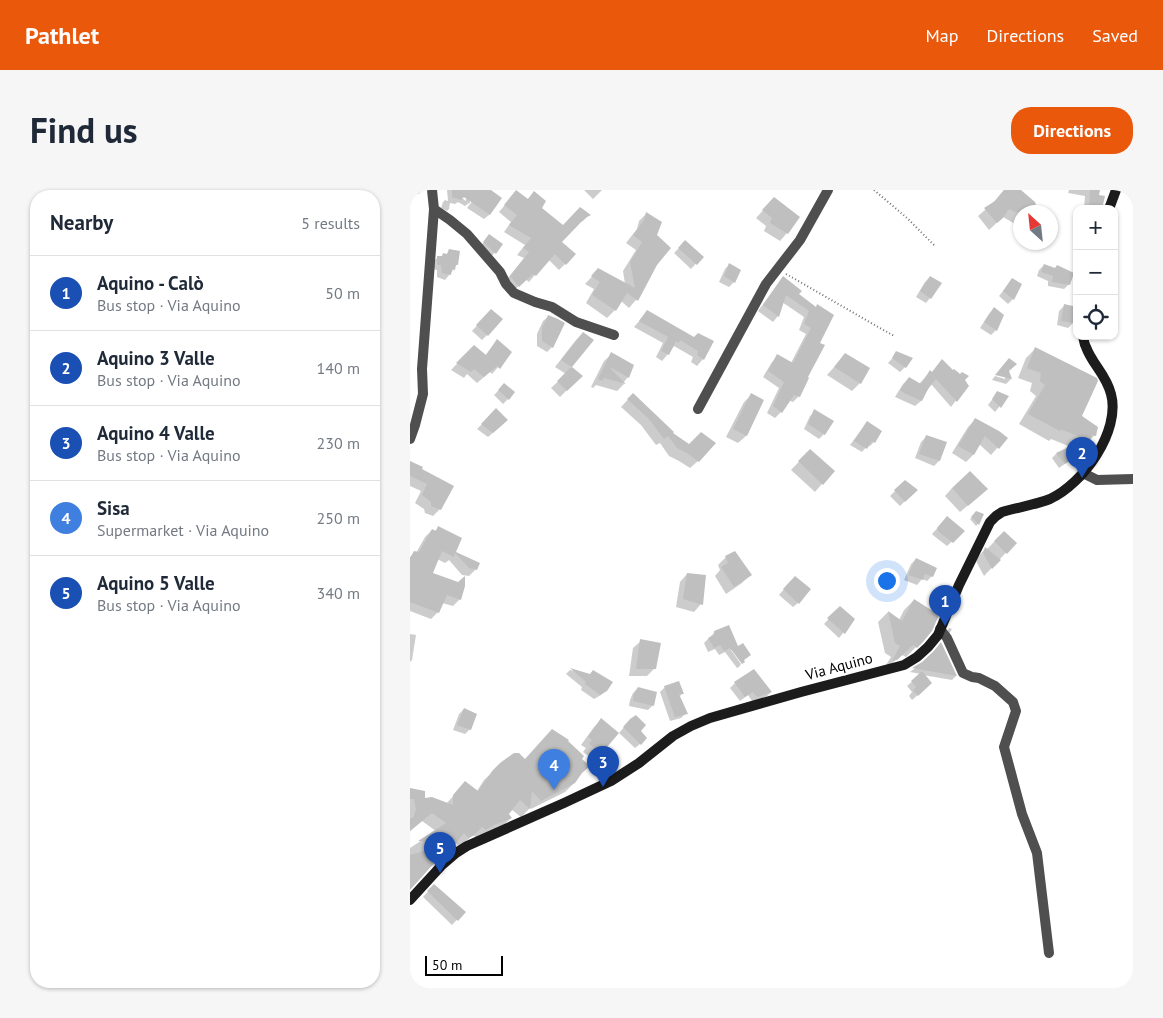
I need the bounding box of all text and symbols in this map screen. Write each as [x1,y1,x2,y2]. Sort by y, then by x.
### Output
text: Pathlet [25,20,99,51]
text: Map [926,24,958,47]
text: Directions [986,24,1064,47]
text: Saved [1092,24,1138,47]
text: Find us [30,107,138,153]
button: Directions [1011,107,1133,154]
north arrow [1013,205,1058,250]
map controls [1073,205,1118,340]
button: + [1073,205,1118,250]
text: Nearby [50,209,113,236]
text: 5 results [301,213,360,233]
button: − [1073,250,1118,295]
text: Aquino - Calò [97,271,204,295]
text: 1 [61,283,71,303]
text: 50 m [325,283,360,303]
text: Bus stop · Via Aquino [97,295,241,315]
button: locate [1073,295,1118,340]
text: Aquino 3 Valle [97,346,215,370]
text: 2 [61,358,71,378]
text: 140 m [317,358,360,378]
text: Bus stop · Via Aquino [97,370,241,390]
text: Aquino 4 Valle [97,421,215,445]
text: 3 [61,433,71,453]
text: 230 m [317,433,360,453]
pin: 2 [1066,437,1098,478]
text: Bus stop · Via Aquino [97,445,241,465]
text: Sisa [97,496,130,520]
text: 4 [61,508,71,528]
text: 250 m [317,508,360,528]
text: Supermarket · Via Aquino [97,520,269,540]
your location [874,568,900,594]
text: Aquino 5 Valle [97,571,215,595]
text: 5 [61,583,71,603]
text: 340 m [317,583,360,603]
pin: 1 [929,585,961,626]
text: Bus stop · Via Aquino [97,595,241,615]
street label: Via Aquino [802,648,875,684]
pin: 3 [587,746,619,787]
pin: 4 [538,749,570,790]
pin: 5 [424,832,456,873]
scale bar [425,953,502,976]
text: 50 m [432,956,462,974]

